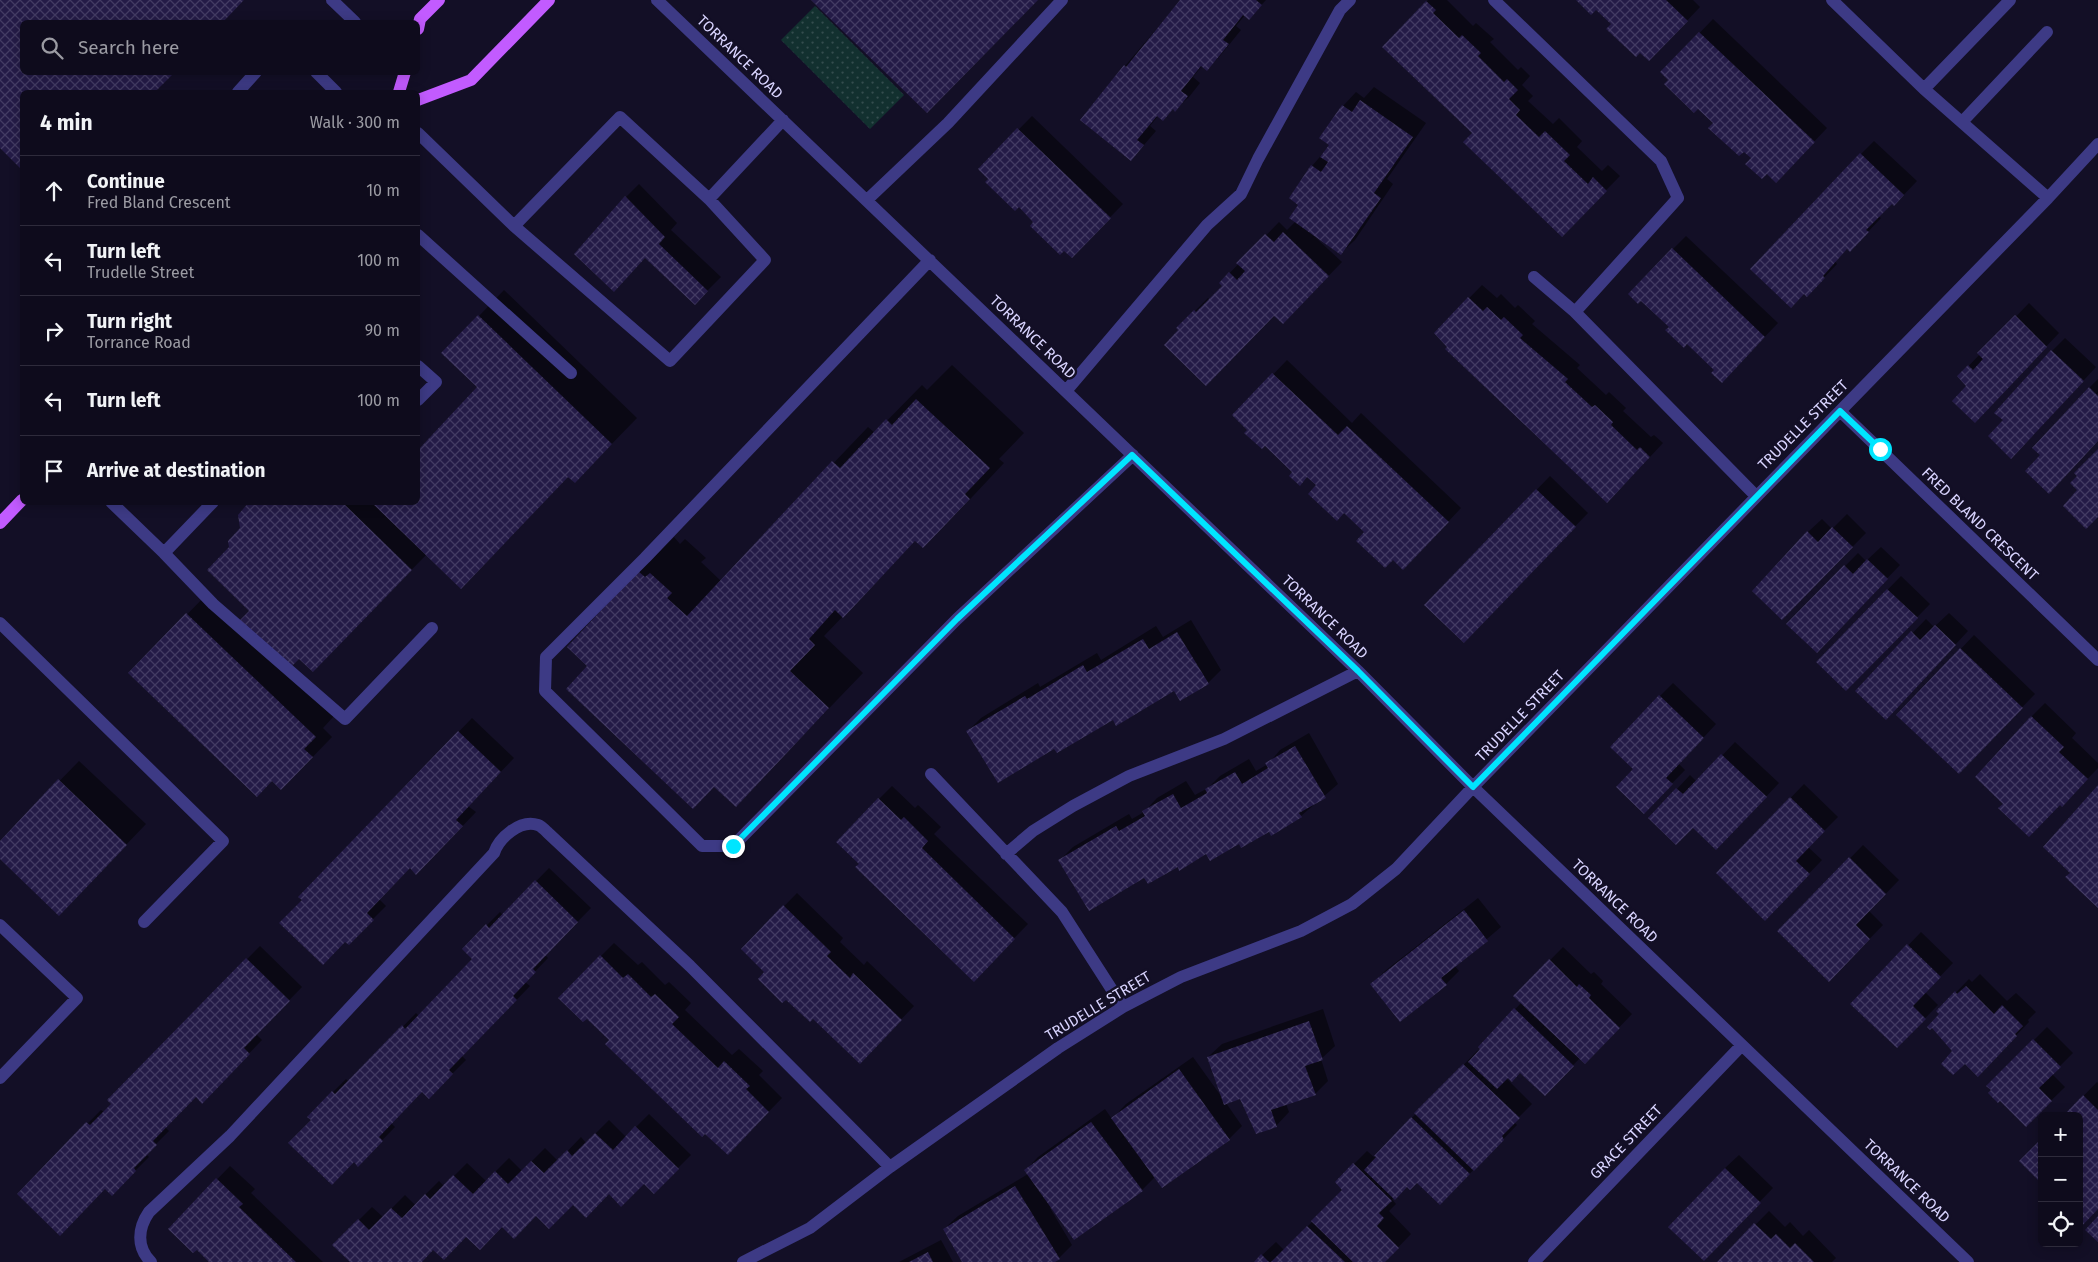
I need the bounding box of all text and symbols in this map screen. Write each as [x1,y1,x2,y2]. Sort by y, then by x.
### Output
street label: TORRANCE ROAD [693,11,787,103]
search box [20,20,420,75]
icon: search [38,34,66,62]
text: Search here [78,36,179,59]
text: 4 min [40,110,93,136]
text: Walk · 300 m [310,113,400,132]
text: Continue [87,170,165,193]
icon: ahead [40,177,68,205]
text: 10 m [366,181,400,200]
text: Fred Bland Crescent [87,193,231,212]
text: Turn left [87,240,161,263]
icon: left [40,247,68,275]
text: 100 m [357,251,400,270]
text: Trudelle Street [87,263,194,282]
street label: TORRANCE ROAD [986,291,1080,383]
text: Turn right [87,310,172,333]
icon: right [40,317,68,345]
text: 90 m [365,321,400,340]
text: Torrance Road [87,333,191,352]
street label: TRUDELLE STREET [1754,376,1852,474]
icon: left [40,387,68,415]
text: Turn left [87,389,161,412]
text: 100 m [357,391,400,410]
route start [1869,438,1892,461]
icon: arrive [40,457,68,485]
text: Arrive at destination [87,459,266,482]
street label: FRED BLAND CRESCENT [1918,464,2042,585]
street label: TORRANCE ROAD [1278,571,1372,663]
street label: TRUDELLE STREET [1472,666,1568,765]
route end [722,835,745,858]
street label: TORRANCE ROAD [1568,855,1662,947]
street label: TRUDELLE STREET [1042,967,1154,1045]
street label: GRACE STREET [1586,1101,1666,1183]
map controls [2038,1112,2083,1247]
button: + [2038,1112,2083,1157]
street label: TORRANCE ROAD [1860,1135,1954,1227]
button: − [2038,1157,2083,1202]
button: locate [2038,1202,2083,1247]

